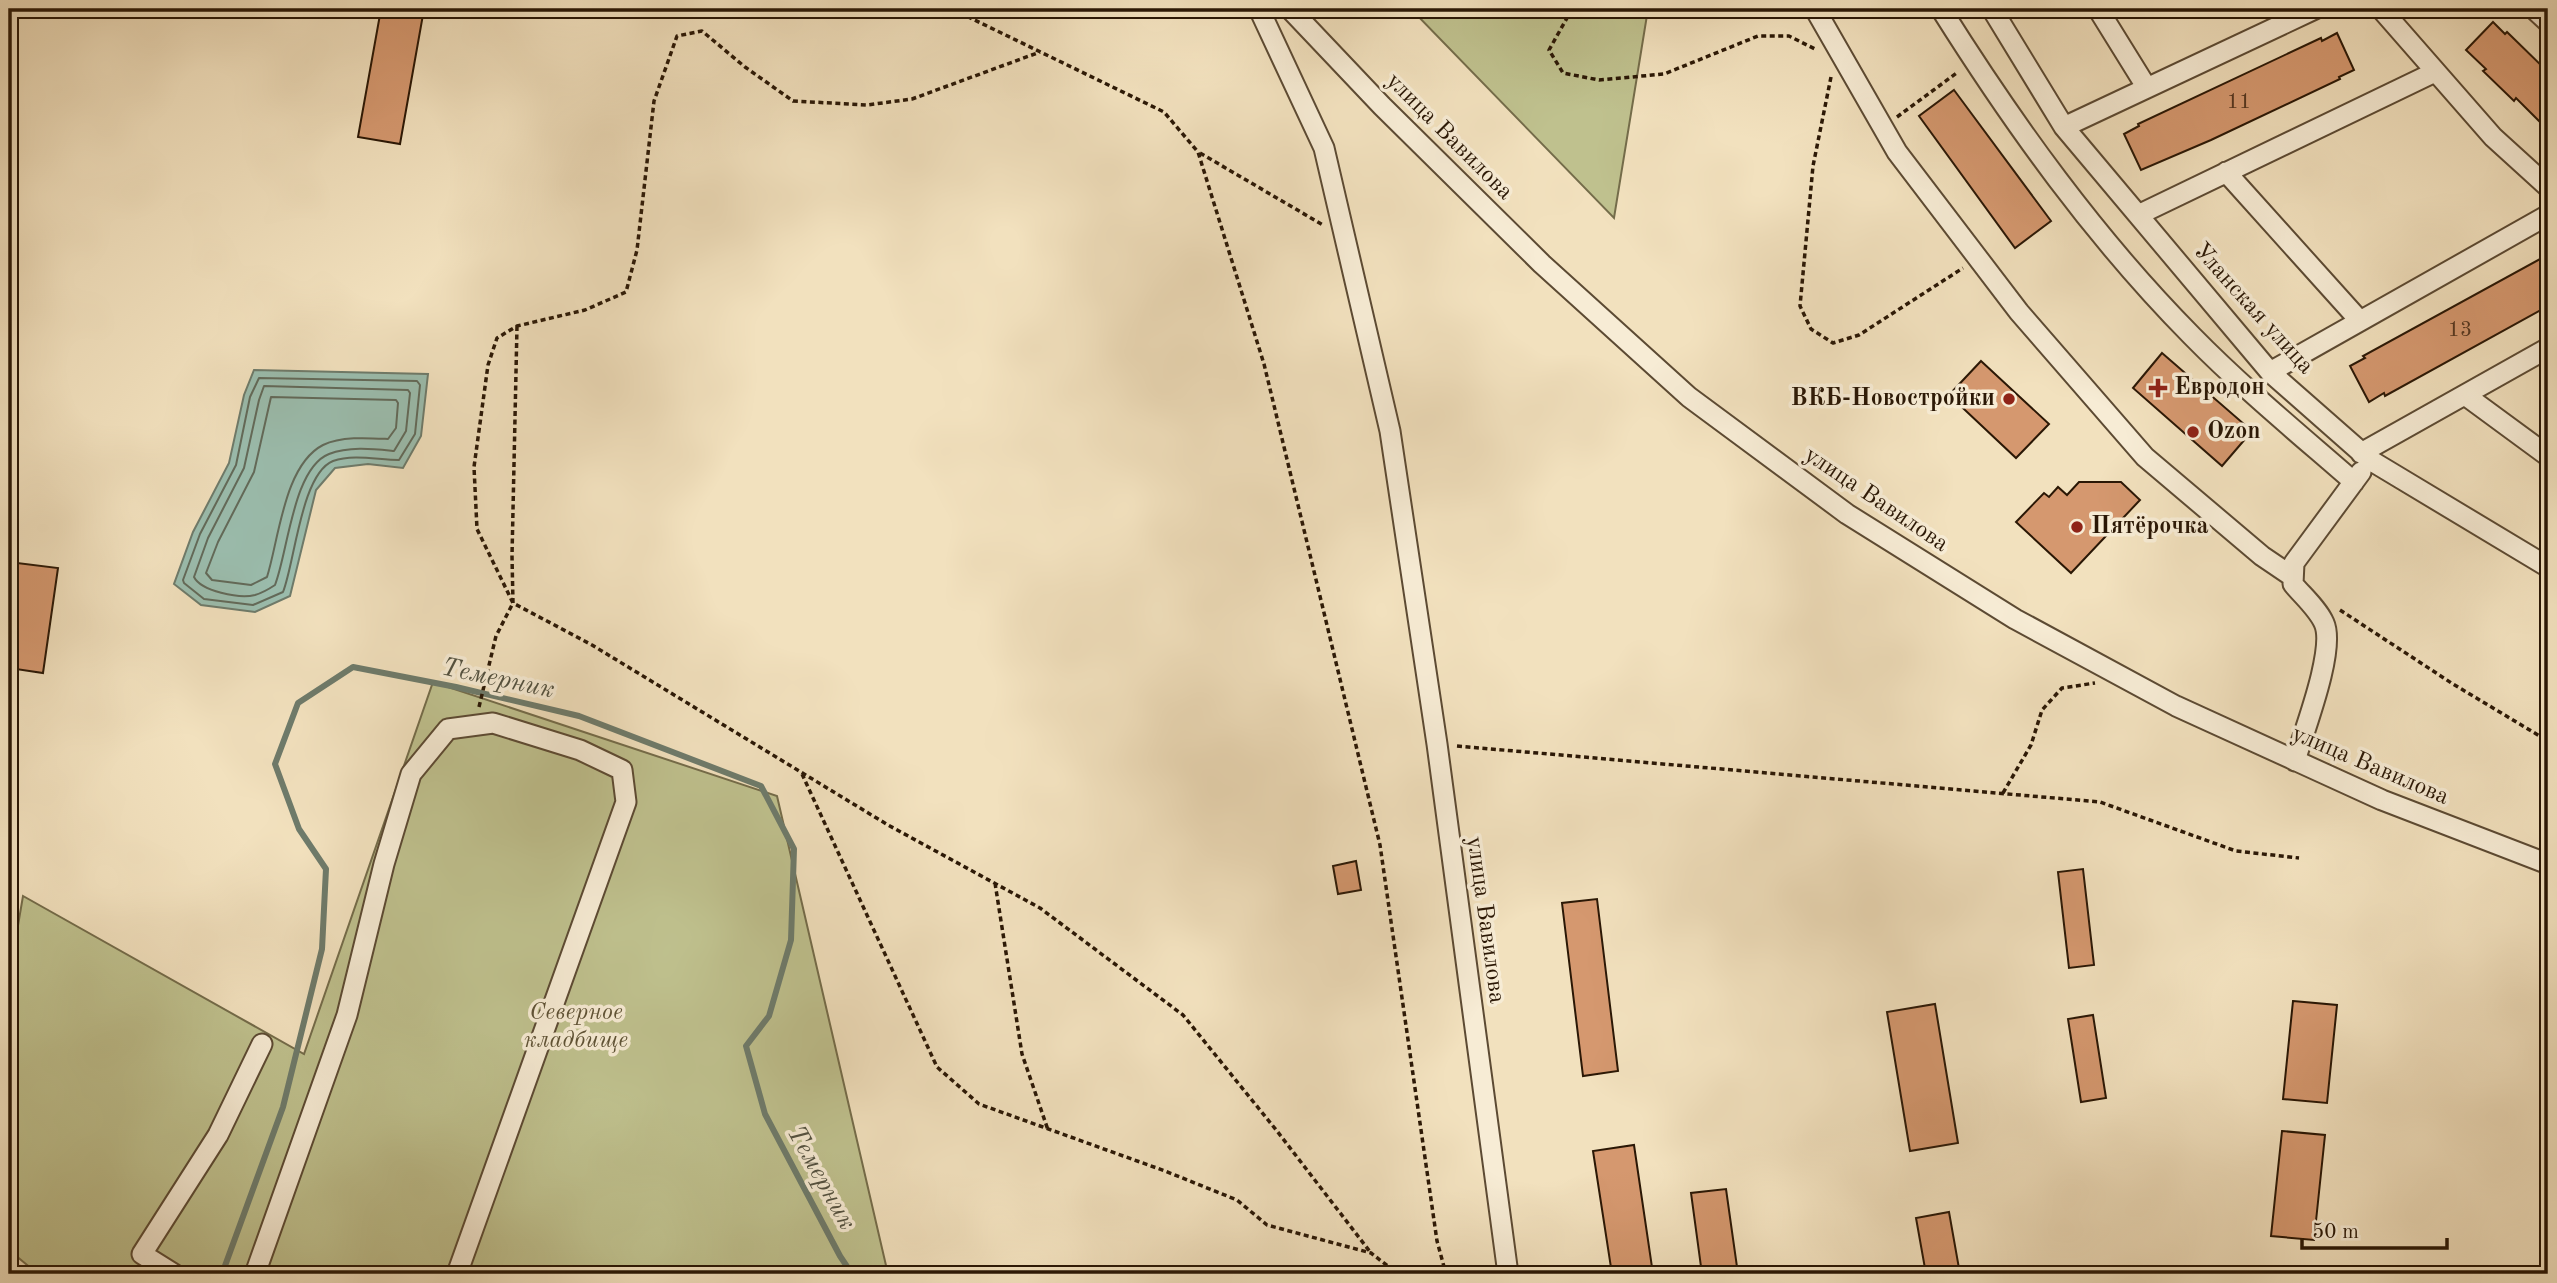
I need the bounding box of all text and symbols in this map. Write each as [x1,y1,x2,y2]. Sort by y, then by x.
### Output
street label: улица Вавилова [1381,69,1517,205]
house number: 11 [2227,92,2251,113]
street label: Уланская улица [2188,239,2318,379]
house number: 13 [2448,320,2472,341]
place label: Евродон [2174,376,2265,400]
marker: Евродон [2148,378,2168,398]
place label: ВКБ-Новостройки [1790,387,1995,411]
marker: ВКБ-Новостройки [2001,391,2017,407]
place label: Ozon [2207,420,2261,444]
marker: Ozon [2185,424,2201,440]
street label: улица Вавилова [1800,443,1953,557]
place label: Пятёрочка [2091,515,2209,539]
marker: Пятёрочка [2069,519,2085,535]
water label: Темерник [439,654,557,704]
street label: улица Вавилова [2288,722,2452,810]
street label: улица Вавилова [1461,835,1509,1005]
park label: Северное кладбище [524,1001,628,1053]
water label: Темерник [782,1122,860,1234]
scale bar [2302,1206,2447,1250]
text: 50 m [2312,1222,2359,1243]

